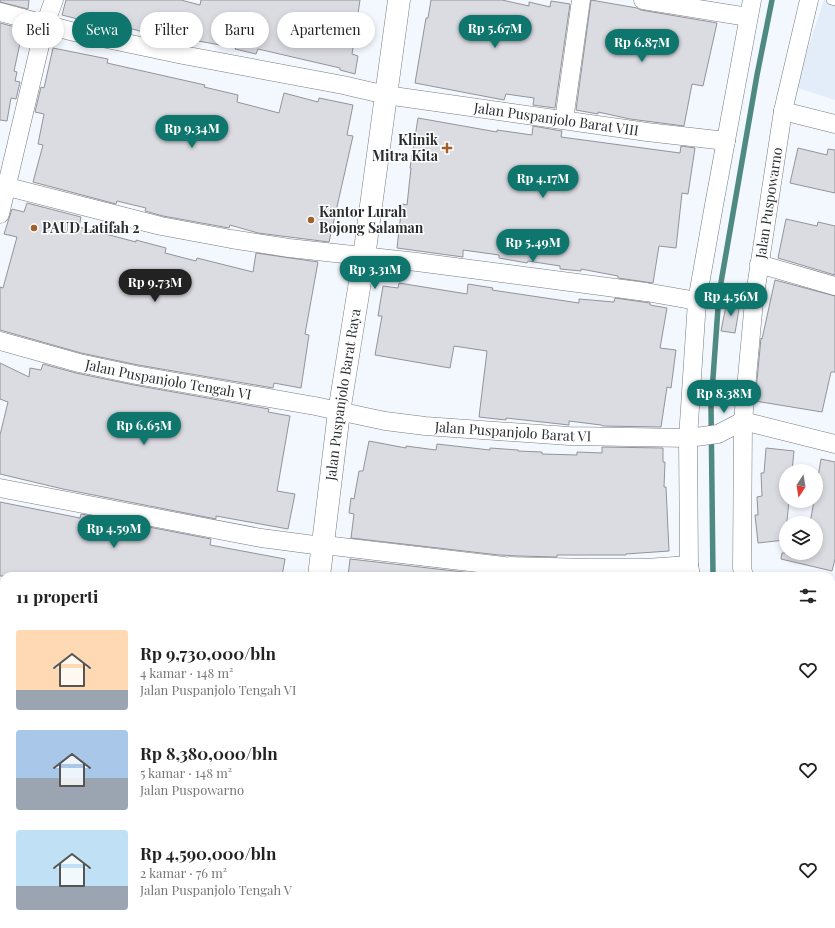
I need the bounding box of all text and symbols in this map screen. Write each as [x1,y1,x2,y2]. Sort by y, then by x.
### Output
chip: Beli [12,12,64,48]
chip: Sewa [72,12,132,48]
chip: Filter [140,12,203,48]
chip: Baru [211,12,269,48]
chip: Apartemen [277,12,375,48]
pin: Rp 5.67M [454,15,536,49]
text: Rp 5.67M [468,19,522,36]
pin: Rp 6.87M [601,29,683,63]
text: Rp 6.87M [614,33,670,50]
street label: Jalan Puspanjolo Barat VIII [472,97,640,140]
pin: Rp 9.34M [151,115,233,149]
text: Rp 9.34M [164,119,220,136]
place label: Klinik Mitra Kita [372,130,439,165]
marker: Klinik Mitra Kita [441,142,453,154]
street label: Jalan Puspowarno [750,146,786,261]
pin: Rp 4.17M [502,165,584,199]
text: Rp 4.17M [517,169,569,186]
place label: Kantor Lurah Bojong Salaman [319,202,424,237]
marker: Kantor Lurah Bojong Salaman [306,215,316,225]
place label: PAUD Latifah 2 [42,218,140,237]
marker: PAUD Latifah 2 [29,223,39,233]
pin: Rp 5.49M [492,229,574,263]
text: Rp 5.49M [505,233,561,250]
pin: Rp 3.31M [334,256,416,290]
text: Rp 3.31M [349,260,401,277]
pin: Rp 9.73M [114,269,196,303]
text: Rp 9.73M [128,273,182,290]
pin: Rp 4.56M [690,283,772,317]
text: Rp 4.56M [703,287,759,304]
street label: Jalan Puspanjolo Barat Raya [321,307,365,483]
street label: Jalan Puspanjolo Tengah VI [83,354,253,404]
pin: Rp 8.38M [683,380,765,414]
text: Rp 8.38M [696,384,752,401]
pin: Rp 6.65M [103,412,185,446]
text: Rp 6.65M [116,416,172,433]
street label: Jalan Puspanjolo Barat VI [433,417,592,445]
north arrow [779,464,823,508]
map controls [779,464,823,560]
pin: Rp 4.59M [73,515,155,549]
button: layers [779,516,823,560]
text: Rp 4.59M [87,519,141,536]
text: 11 properti [16,585,98,607]
icon: filters [797,585,819,607]
text: Rp 9,730,000/bln [140,642,276,664]
icon: home [48,646,96,694]
icon: heart [797,659,819,681]
text: 4 kamar · 148 m² [140,664,233,681]
text: Jalan Puspanjolo Tengah VI [140,681,296,698]
text: Rp 8,380,000/bln [140,742,278,764]
icon: home [48,746,96,794]
icon: heart [797,759,819,781]
text: 5 kamar · 148 m² [140,764,232,781]
text: Jalan Puspowarno [140,781,244,798]
text: Rp 4,590,000/bln [140,842,276,864]
icon: home [48,846,96,894]
icon: heart [797,859,819,881]
text: 2 kamar · 76 m² [140,864,227,881]
text: Jalan Puspanjolo Tengah V [140,881,292,898]

